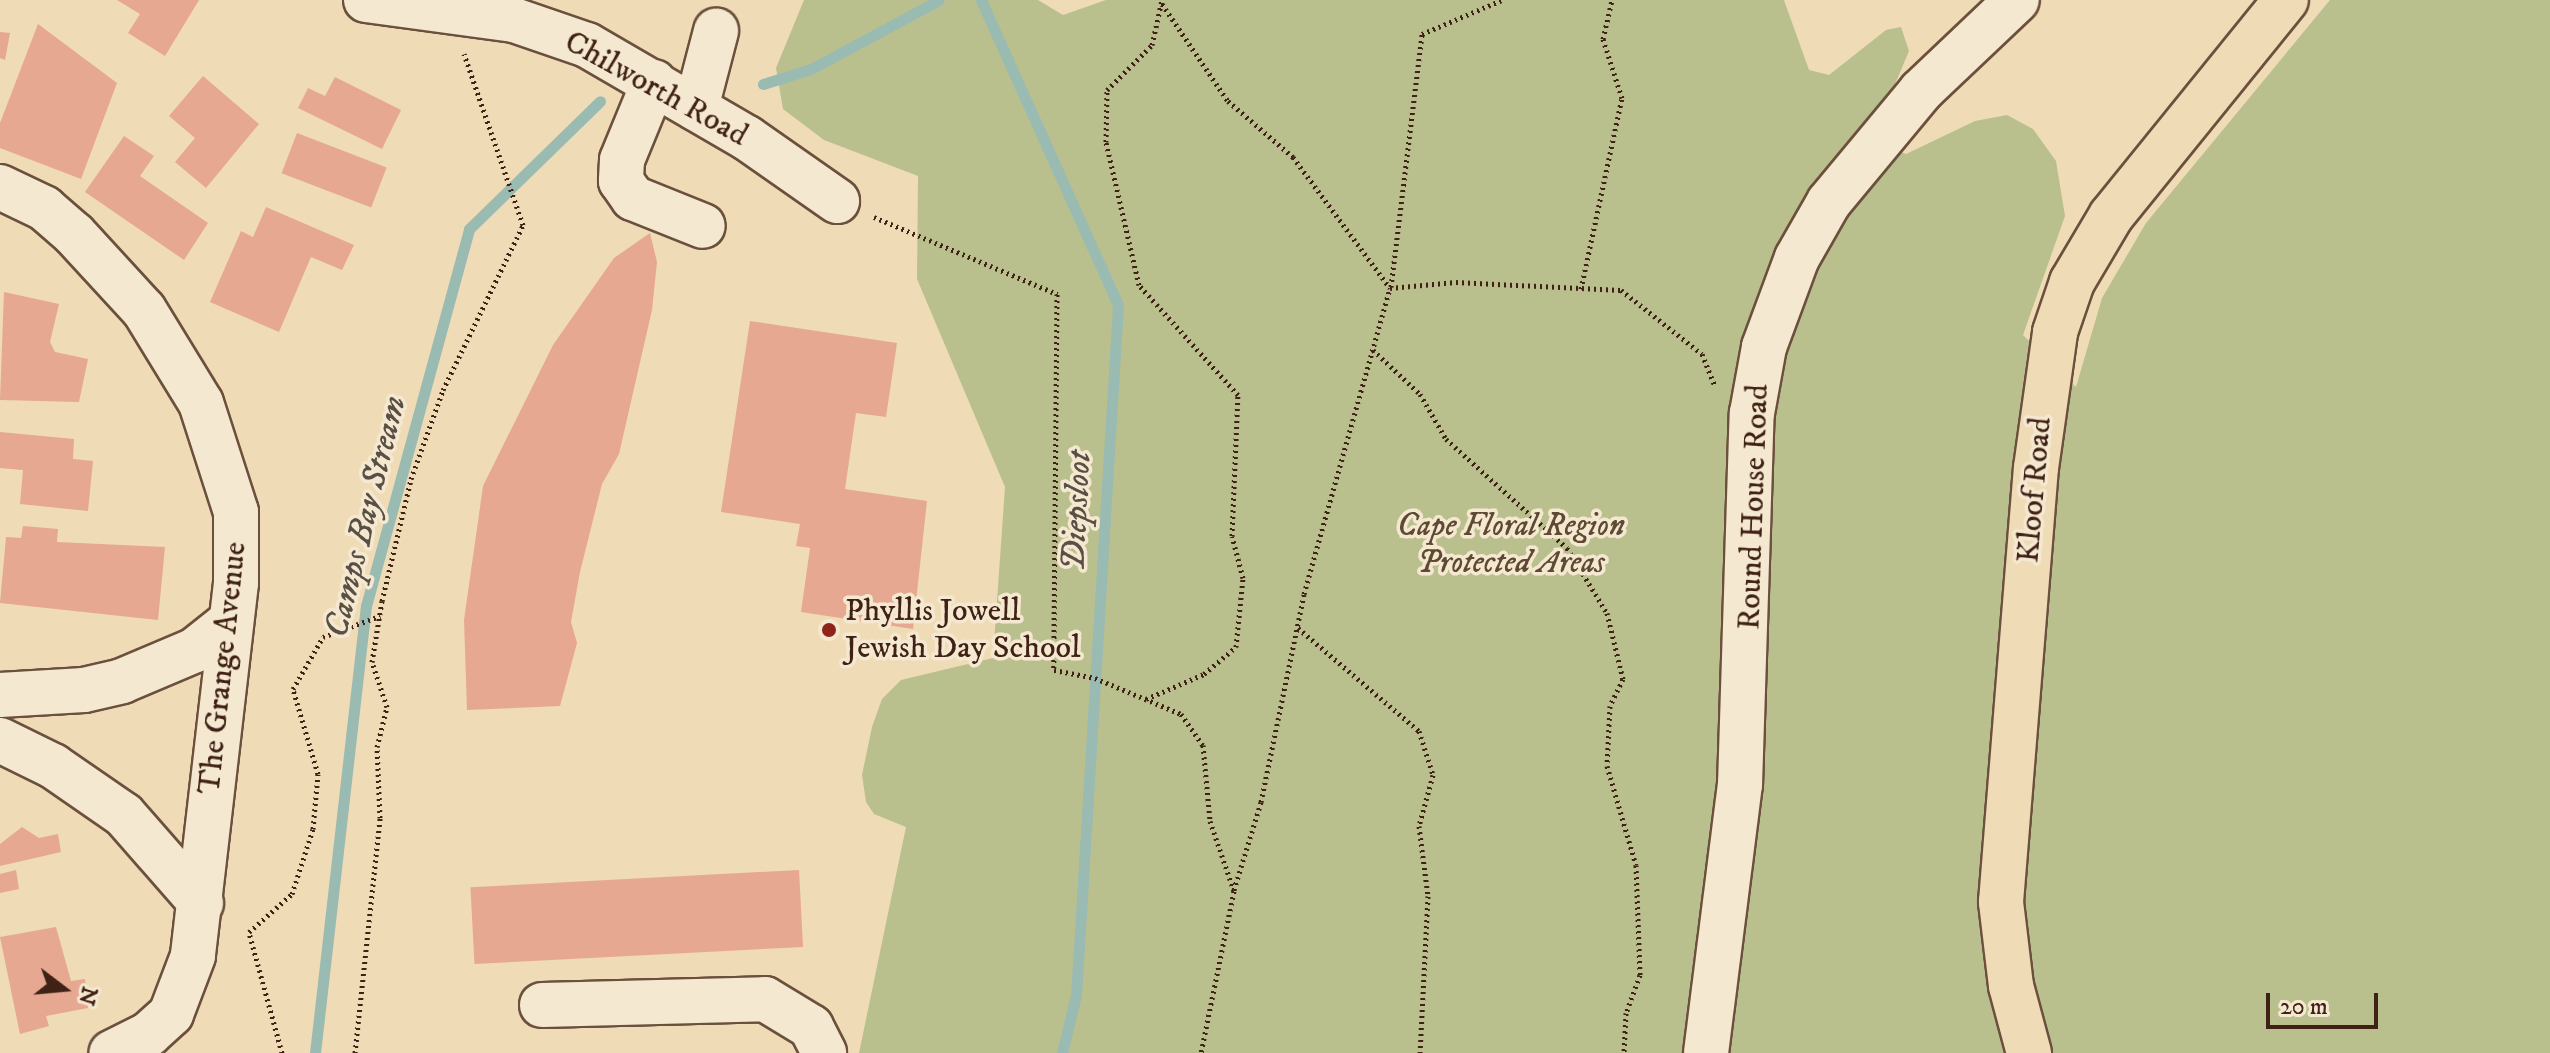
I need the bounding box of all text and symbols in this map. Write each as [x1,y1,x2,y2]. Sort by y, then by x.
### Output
street label: Chilworth Road [558,23,754,155]
street label: Round House Road [1731,383,1777,631]
water label: Camps Bay Stream [316,392,416,642]
street label: Kloof Road [2009,415,2061,565]
water label: Diepsloot [1053,450,1101,572]
park label: Cape Floral Region Protected Areas [1397,508,1625,583]
street label: The Grange Avenue [191,540,255,796]
place label: Phyllis Jowell Jewish Day School [845,593,1081,668]
marker: Phyllis Jowell Jewish Day School [820,621,838,639]
north arrow [24,949,104,1029]
scale bar [2270,977,2382,1027]
text: N [72,983,103,1008]
text: 20 m [2280,992,2328,1022]

